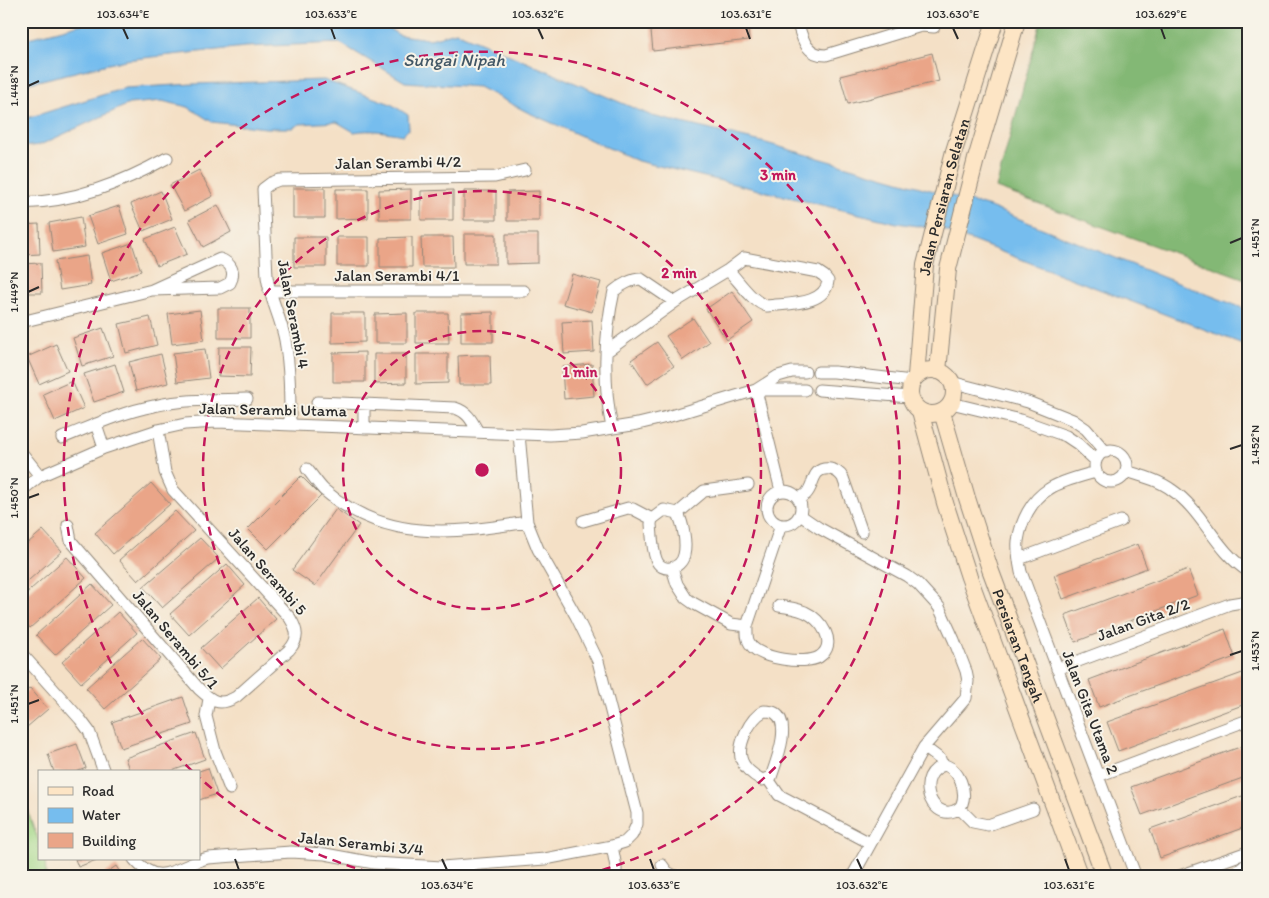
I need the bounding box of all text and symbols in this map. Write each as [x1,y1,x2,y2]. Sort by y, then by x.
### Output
text: 103.634°E [97,7,150,21]
text: 103.633°E [305,7,357,21]
text: 103.632°E [512,7,564,21]
text: 103.631°E [720,7,772,21]
text: 103.630°E [927,7,980,21]
text: 103.629°E [1135,7,1187,21]
water label: Sungai Nipah [403,49,505,71]
text: 1.448°N [7,65,21,107]
street label: Jalan Persiaran Selatan [915,116,974,276]
street label: Jalan Serambi 4/2 [335,152,462,173]
text: 3 min [760,166,797,184]
text: 1.451°N [1248,218,1262,258]
street label: Jalan Serambi 4 [274,258,313,371]
text: 2 min [661,264,698,282]
street label: Jalan Serambi 4/1 [335,266,460,285]
text: 1.449°N [7,272,21,312]
text: 1 min [563,363,598,381]
street label: Jalan Serambi Utama [199,399,348,420]
text: 1.452°N [1248,425,1262,465]
centre of rings [473,461,491,479]
text: 1.450°N [7,477,21,519]
street label: Jalan Serambi 5 [224,524,311,619]
street label: Jalan Serambi 5/1 [129,586,223,693]
street label: Persiaran Tengah [988,586,1048,706]
street label: Jalan Gita 2/2 [1094,594,1193,645]
text: 1.453°N [1248,631,1262,671]
street label: Jalan Gita Utama 2 [1058,648,1123,777]
text: 1.451°N [7,684,21,724]
legend [38,770,200,860]
text: Road [82,782,115,800]
text: Water [82,806,121,824]
street label: Jalan Serambi 3/4 [297,827,425,860]
text: Building [82,832,136,850]
text: 103.635°E [213,878,265,892]
text: 103.634°E [421,878,474,892]
text: 103.633°E [628,878,680,892]
text: 103.632°E [836,878,888,892]
text: 103.631°E [1043,878,1095,892]

